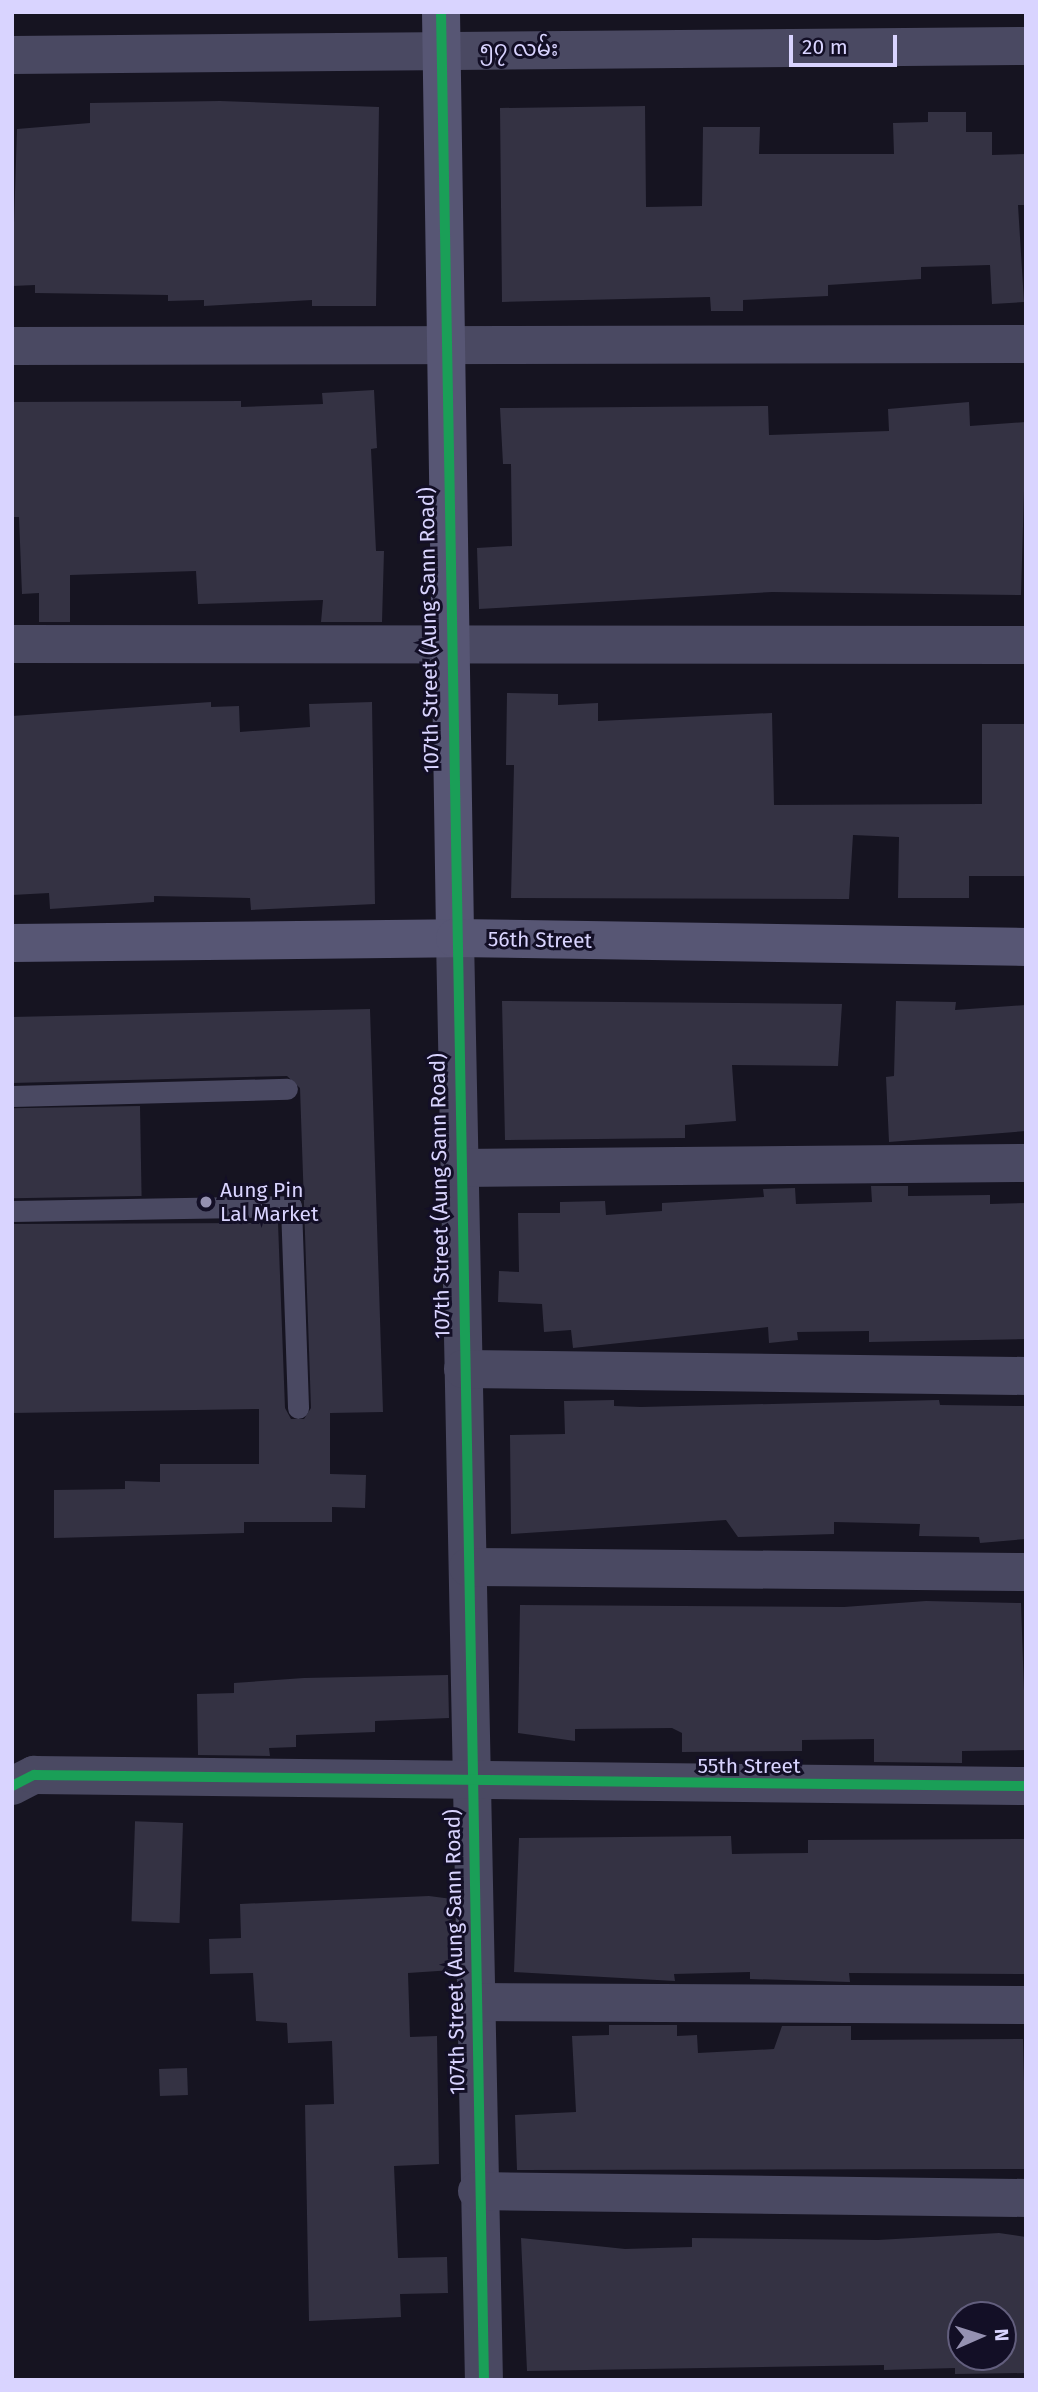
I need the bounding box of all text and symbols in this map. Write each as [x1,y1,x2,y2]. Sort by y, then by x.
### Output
scale bar [793,21,902,65]
text: 20 m [802,34,848,60]
street label: ၅၇ လမ်း [480,36,558,62]
street label: 107th Street (Aung Sann Road) [414,487,444,773]
street label: 56th Street [488,926,592,954]
street label: 107th Street (Aung Sann Road) [425,1053,455,1339]
place label: Aung Pin Lal Market [220,1177,319,1227]
marker: Aung Pin Lal Market [198,1194,214,1210]
street label: 55th Street [697,1753,801,1779]
street label: 107th Street (Aung Sann Road) [440,1809,470,2095]
north arrow [947,2301,1017,2371]
text: N [990,2328,1013,2342]

